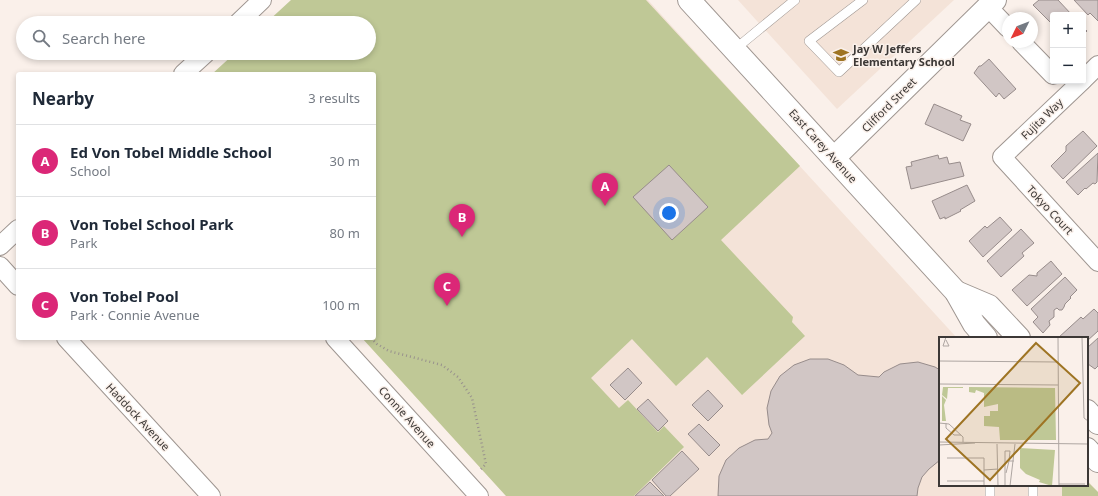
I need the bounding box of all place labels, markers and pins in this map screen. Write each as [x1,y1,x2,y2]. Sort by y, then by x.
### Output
place label: Jay W Jeffers Elementary School [852,41,955,69]
school or university icon: Jay W Jeffers Elementary School [832,46,850,64]
pin: A [592,173,618,206]
pin: B [449,204,475,237]
pin: C [434,273,460,306]

